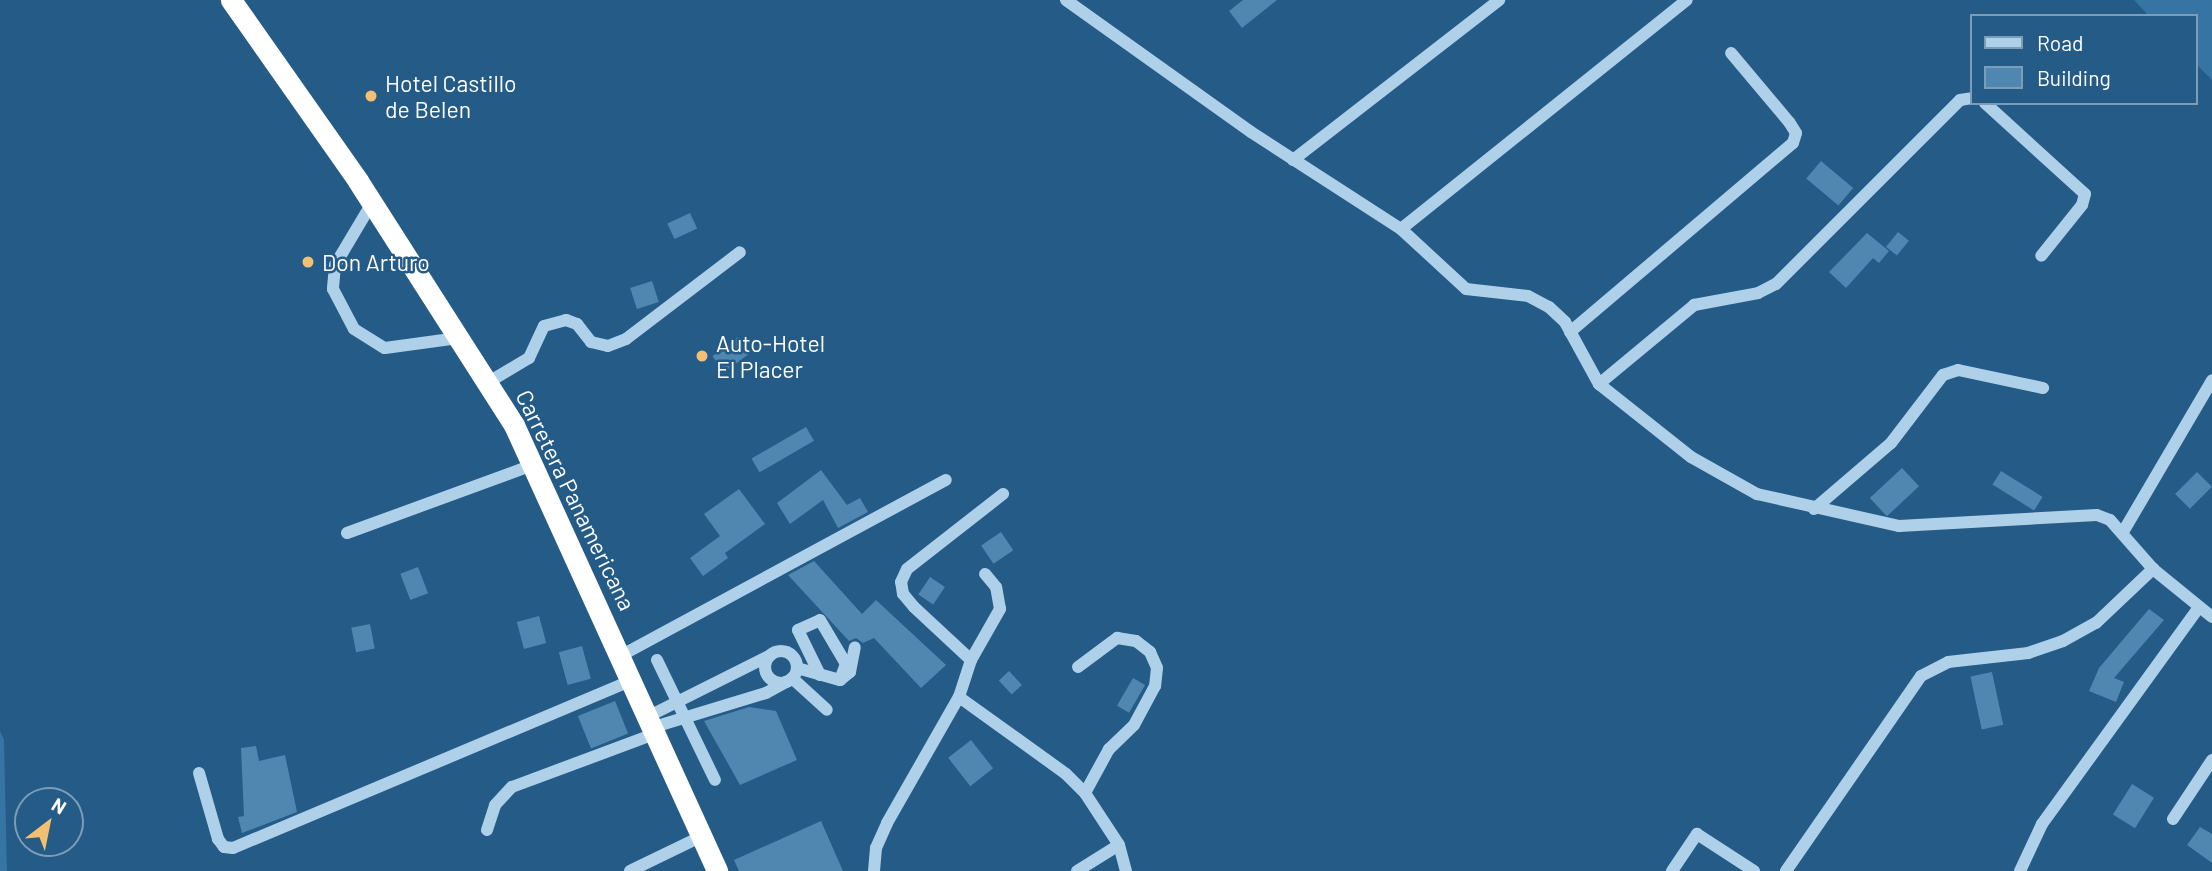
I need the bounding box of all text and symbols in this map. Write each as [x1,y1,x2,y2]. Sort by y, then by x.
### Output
legend [1970,14,2198,105]
text: Road [2037,30,2083,55]
text: Building [2037,65,2111,90]
place label: Hotel Castillo de Belen [385,69,517,123]
marker: Hotel Castillo de Belen [363,88,379,104]
place label: Don Arturo [322,248,430,276]
marker: Don Arturo [300,254,316,270]
place label: Auto-Hotel El Placer [716,329,825,383]
marker: Auto-Hotel El Placer [694,348,710,364]
street label: Carretera Panamericana [511,385,641,615]
north arrow [14,787,84,857]
text: N [48,792,71,819]

